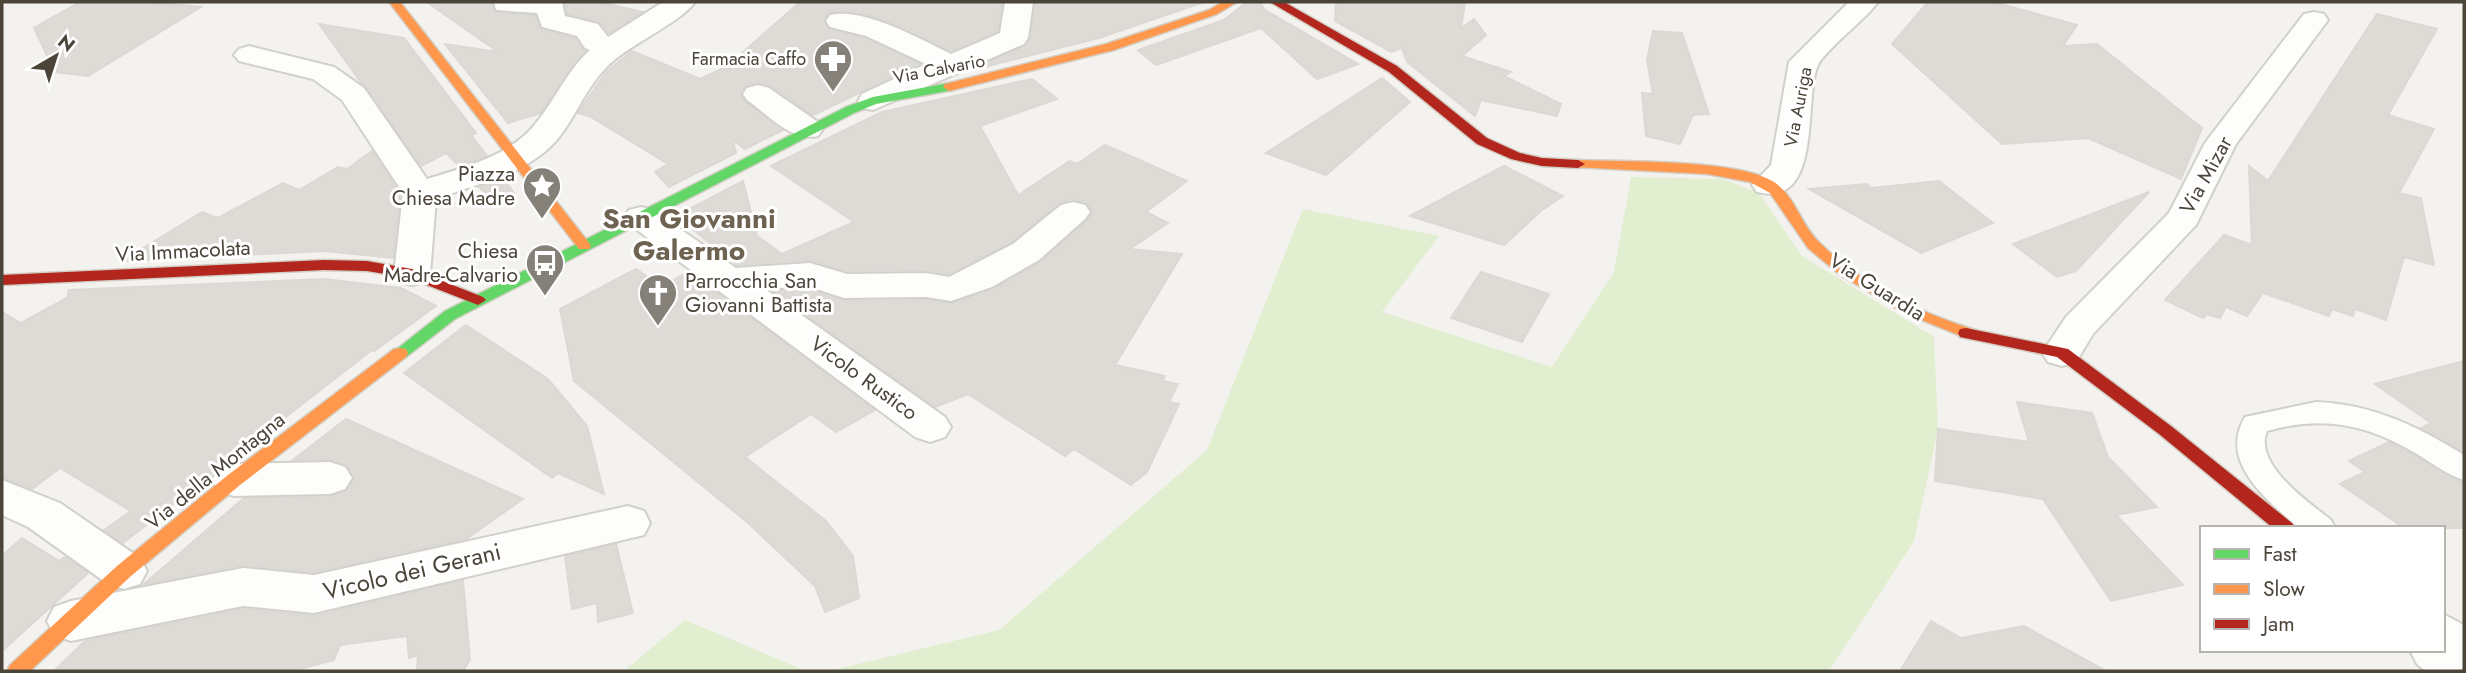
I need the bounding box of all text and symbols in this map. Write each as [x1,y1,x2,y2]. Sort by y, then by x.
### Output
north arrow [21,21,91,91]
text: N [52,28,81,58]
pharmacy icon: Farmacia Caffo [812,38,854,93]
place label: Farmacia Caffo [692,46,806,72]
street label: Via Calvario [891,47,987,91]
street label: Via Auriga [1777,65,1819,149]
street label: Via Mizar [2172,130,2240,220]
place label: Piazza Chiesa Madre [392,159,515,213]
place icon: Piazza Chiesa Madre [521,165,563,220]
district label: San Giovanni Galermo [602,198,776,271]
street label: Via Immacolata [115,232,251,270]
place label: Chiesa Madre-Calvario [384,236,518,290]
bus stop icon: Chiesa Madre-Calvario [524,242,566,297]
street label: Via Guardia [1823,246,1931,328]
place label: Parrocchia San Giovanni Battista [685,266,832,320]
church icon: Parrocchia San Giovanni Battista [637,272,679,327]
street label: Vicolo Rustico [804,329,924,427]
street label: Via della Montagna [139,405,291,537]
legend [2200,526,2445,652]
street label: Vicolo dei Gerani [320,534,504,608]
text: Fast [2263,539,2296,569]
text: Slow [2263,574,2305,604]
text: Jam [2260,609,2295,639]

